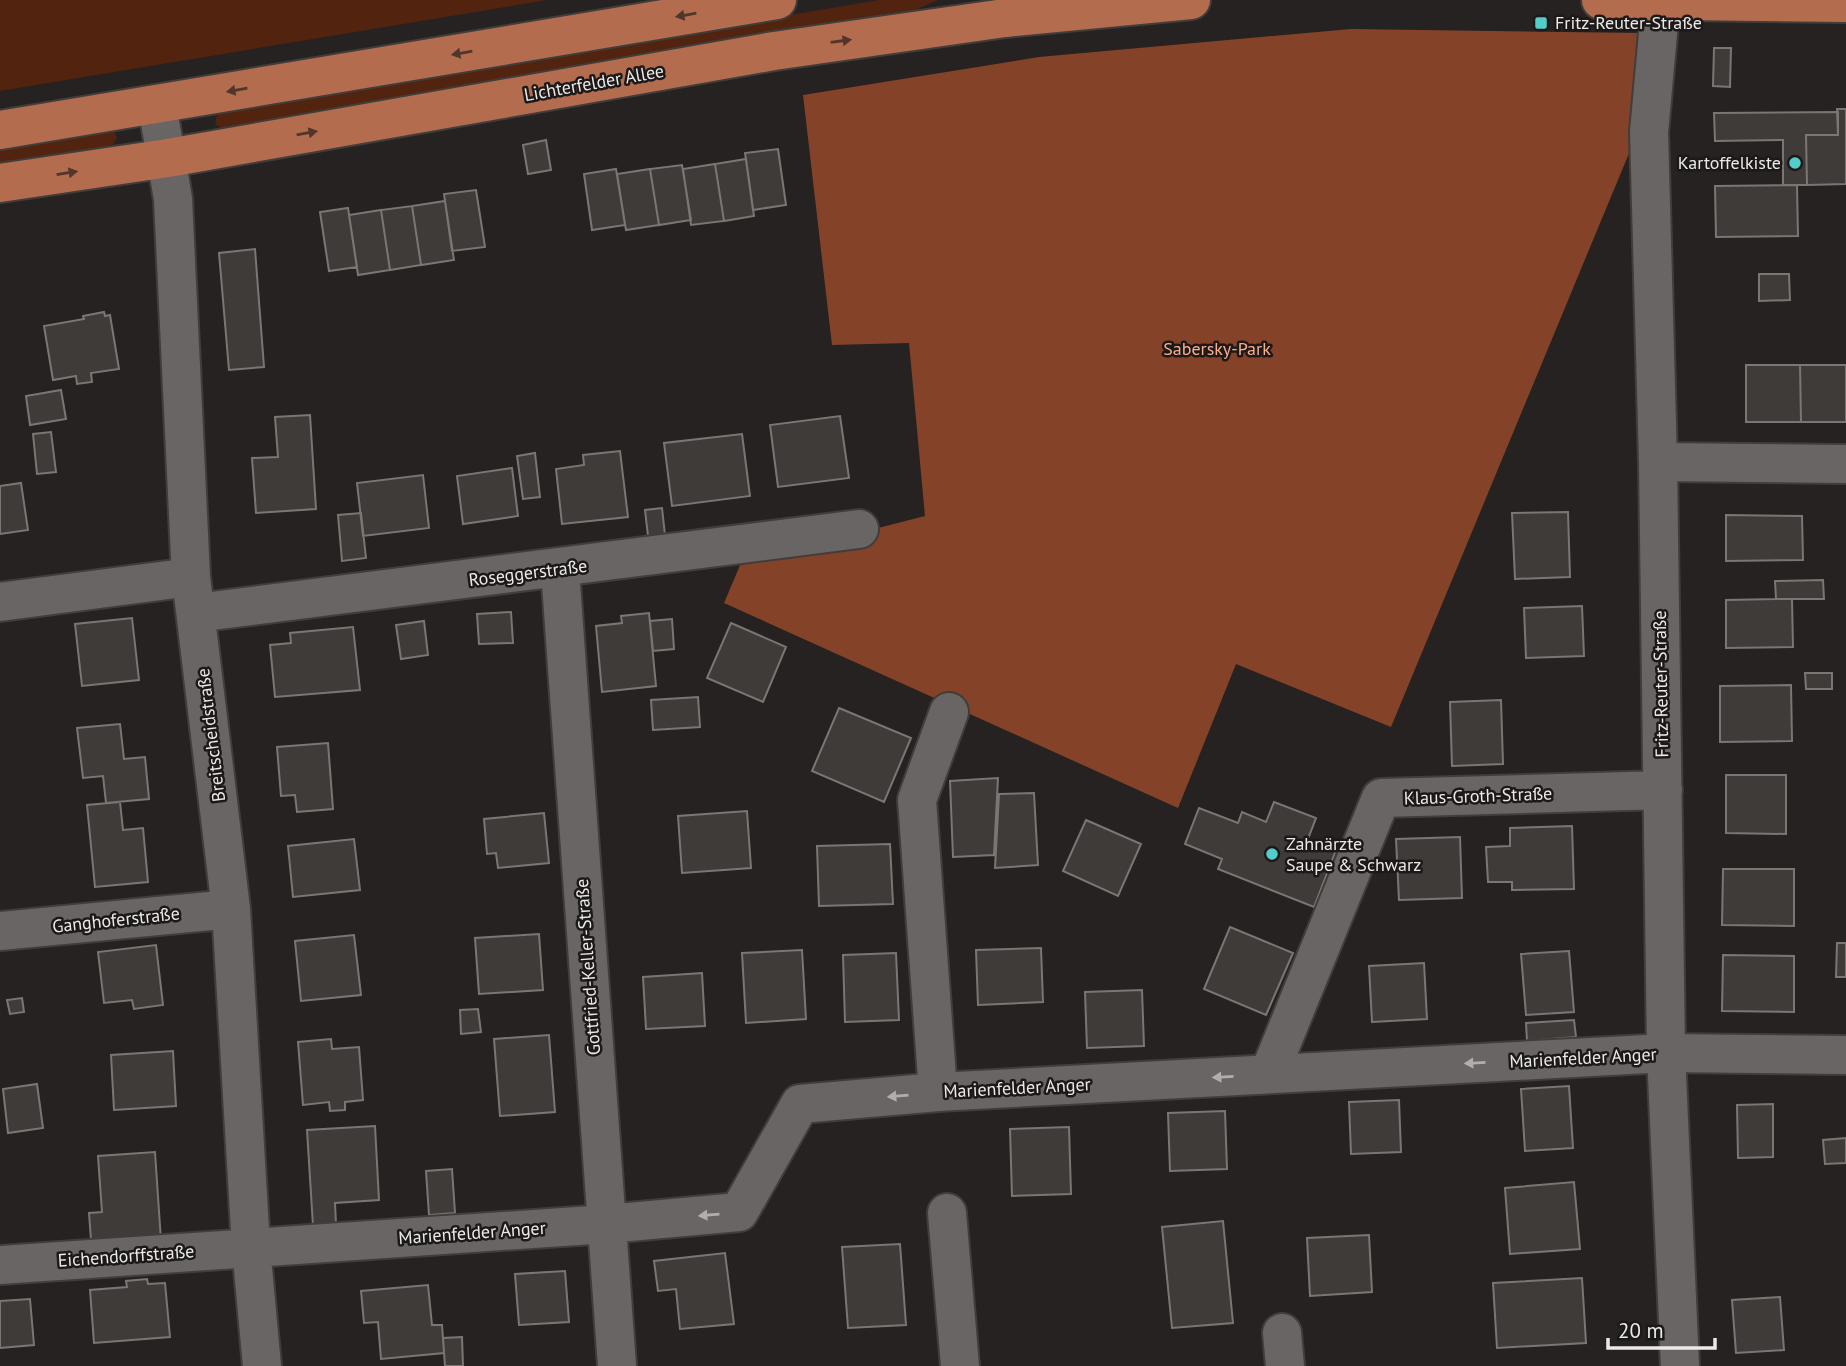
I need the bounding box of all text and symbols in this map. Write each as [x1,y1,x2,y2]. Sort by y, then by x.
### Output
one-way arrow [675,10,697,21]
place label: Fritz-Reuter-Straße [1555,11,1702,34]
marker: Fritz-Reuter-Straße [1533,15,1549,31]
one-way arrow [830,36,852,47]
one-way arrow [450,48,472,59]
street label: Lichterfelder Allee [522,59,666,106]
one-way arrow [226,85,248,96]
one-way arrow [296,127,318,138]
place label: Kartoffelkiste [1678,151,1781,174]
marker: Kartoffelkiste [1787,155,1803,171]
one-way arrow [57,167,79,178]
park label: Sabersky-Park [1163,337,1271,360]
street label: Roseggerstraße [467,554,588,591]
street label: Fritz-Reuter-Straße [1648,610,1673,758]
street label: Breitscheidstraße [191,667,230,803]
street label: Klaus-Groth-Straße [1403,781,1553,810]
place label: Zahnärzte Saupe & Schwarz [1286,832,1421,876]
marker: Zahnärzte Saupe & Schwarz [1264,846,1280,862]
street label: Gottfried-Keller-Straße [570,878,605,1056]
street label: Ganghoferstraße [51,901,181,938]
street label: Marienfelder Anger [1509,1042,1657,1073]
one-way arrow [1464,1058,1486,1069]
one-way arrow [1212,1071,1234,1082]
street label: Marienfelder Anger [943,1072,1091,1103]
one-way arrow [887,1091,909,1102]
one-way arrow [698,1209,720,1220]
street label: Marienfelder Anger [398,1216,546,1249]
street label: Eichendorffstraße [57,1239,195,1272]
scale bar [1608,1306,1715,1350]
text: 20 m [1618,1317,1664,1344]

